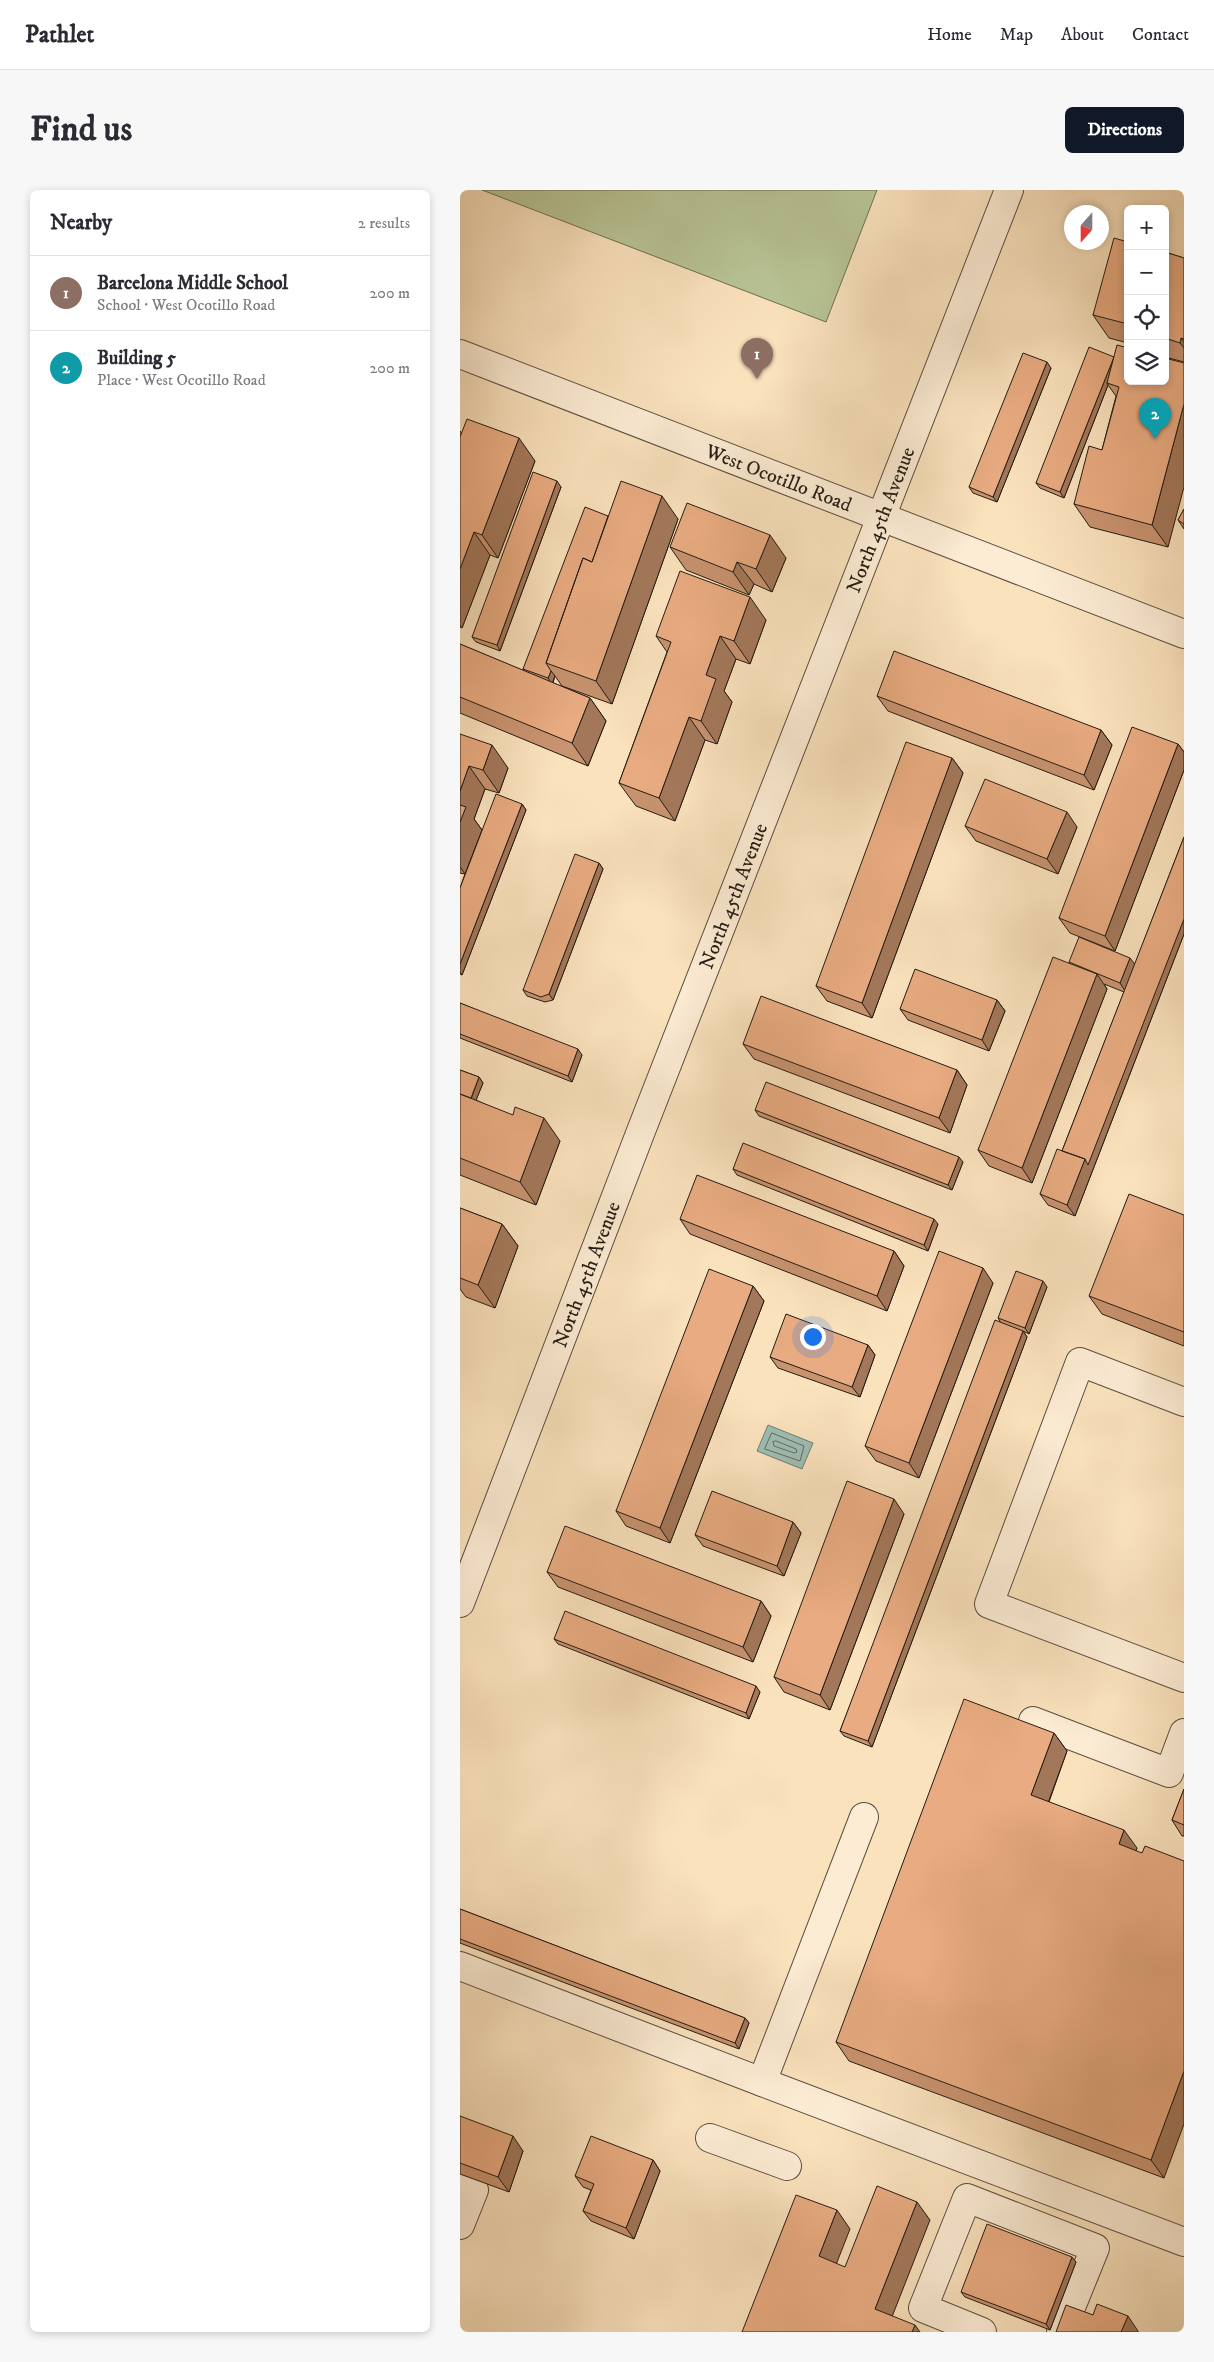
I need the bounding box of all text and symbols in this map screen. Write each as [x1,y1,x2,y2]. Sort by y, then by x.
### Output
text: Pathlet [25,20,94,50]
text: Home [927,24,972,46]
text: Map [1000,24,1033,46]
text: About [1061,24,1104,46]
text: Contact [1132,24,1189,46]
button: Directions [1065,107,1184,153]
text: Find us [30,108,132,152]
north arrow [1064,205,1109,250]
map controls [1124,205,1169,385]
button: + [1124,205,1169,250]
text: Nearby [50,210,112,236]
text: 2 results [358,213,410,233]
button: − [1124,250,1169,295]
text: Barcelona Middle School [97,272,288,295]
text: 1 [63,283,69,303]
text: 200 m [369,283,410,303]
text: School · West Ocotillo Road [97,295,275,315]
button: locate [1124,295,1169,340]
pin: 1 [741,338,773,379]
button: layers [1124,340,1169,385]
text: Building 5 [97,347,176,370]
text: 2 [62,358,70,378]
text: 200 m [369,358,410,378]
text: Place · West Ocotillo Road [97,370,266,390]
pin: 2 [1139,398,1171,439]
street label: West Ocotillo Road [701,439,855,518]
street label: North 45th Avenue [842,444,921,597]
street label: North 45th Avenue [695,820,774,973]
street label: North 45th Avenue [548,1198,627,1352]
your location [800,1324,826,1350]

